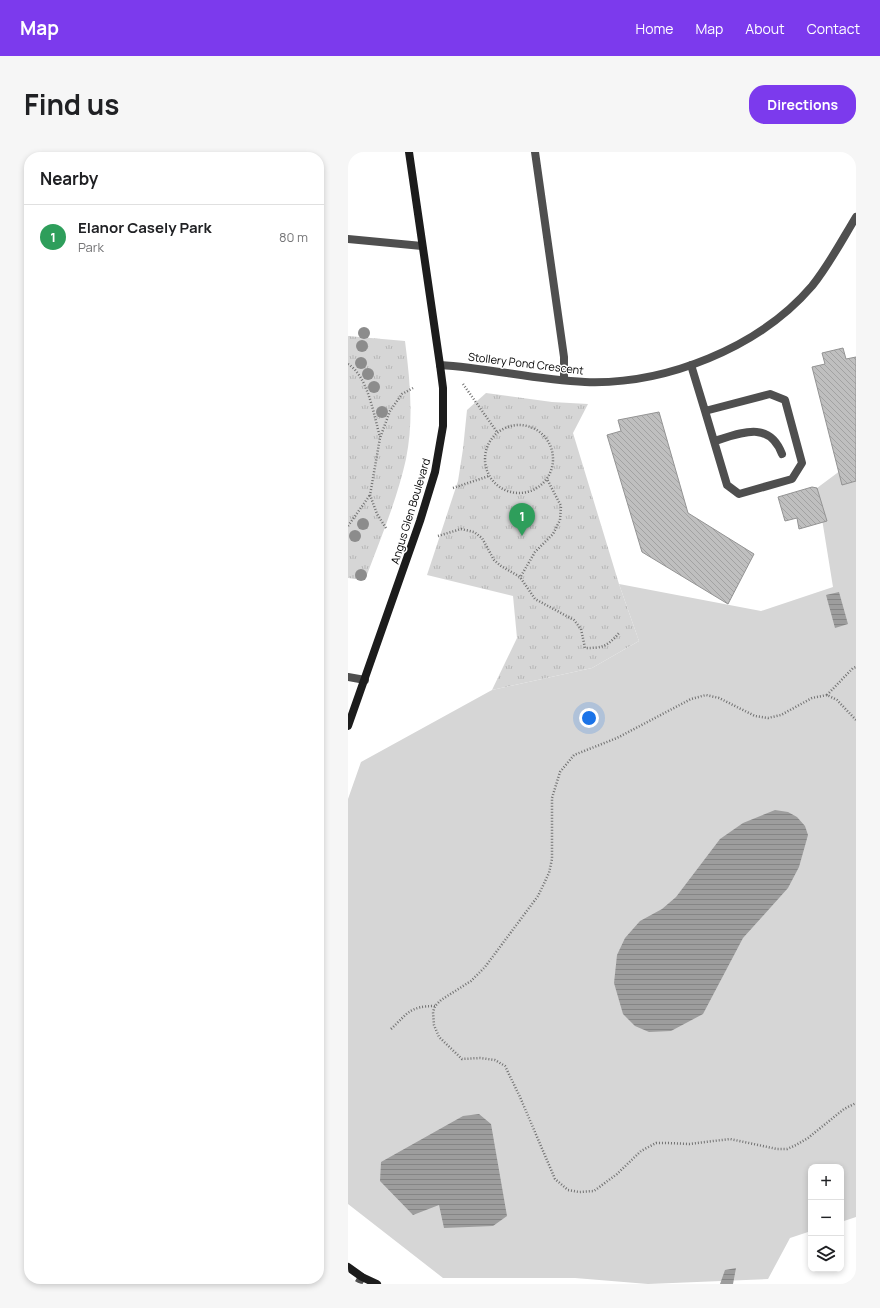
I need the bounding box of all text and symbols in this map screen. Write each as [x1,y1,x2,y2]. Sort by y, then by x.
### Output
text: Map [20,15,59,41]
text: Home [636,19,673,38]
text: Map [695,19,723,38]
text: About [745,19,785,38]
text: Contact [807,19,860,38]
text: Find us [24,85,119,123]
button: Directions [749,85,856,124]
text: Nearby [40,167,98,190]
text: Elanor Casely Park [78,217,212,238]
text: 1 [50,228,56,246]
text: 80 m [279,228,308,246]
text: Park [78,238,104,256]
street label: Stollery Pond Crescent [467,348,585,378]
street label: Angus Glen Boulevard [387,456,433,566]
pin: 1 [509,503,535,536]
your location [579,708,599,728]
map controls [808,1164,844,1272]
button: + [808,1164,844,1200]
button: − [808,1200,844,1236]
button: layers [808,1236,844,1272]

